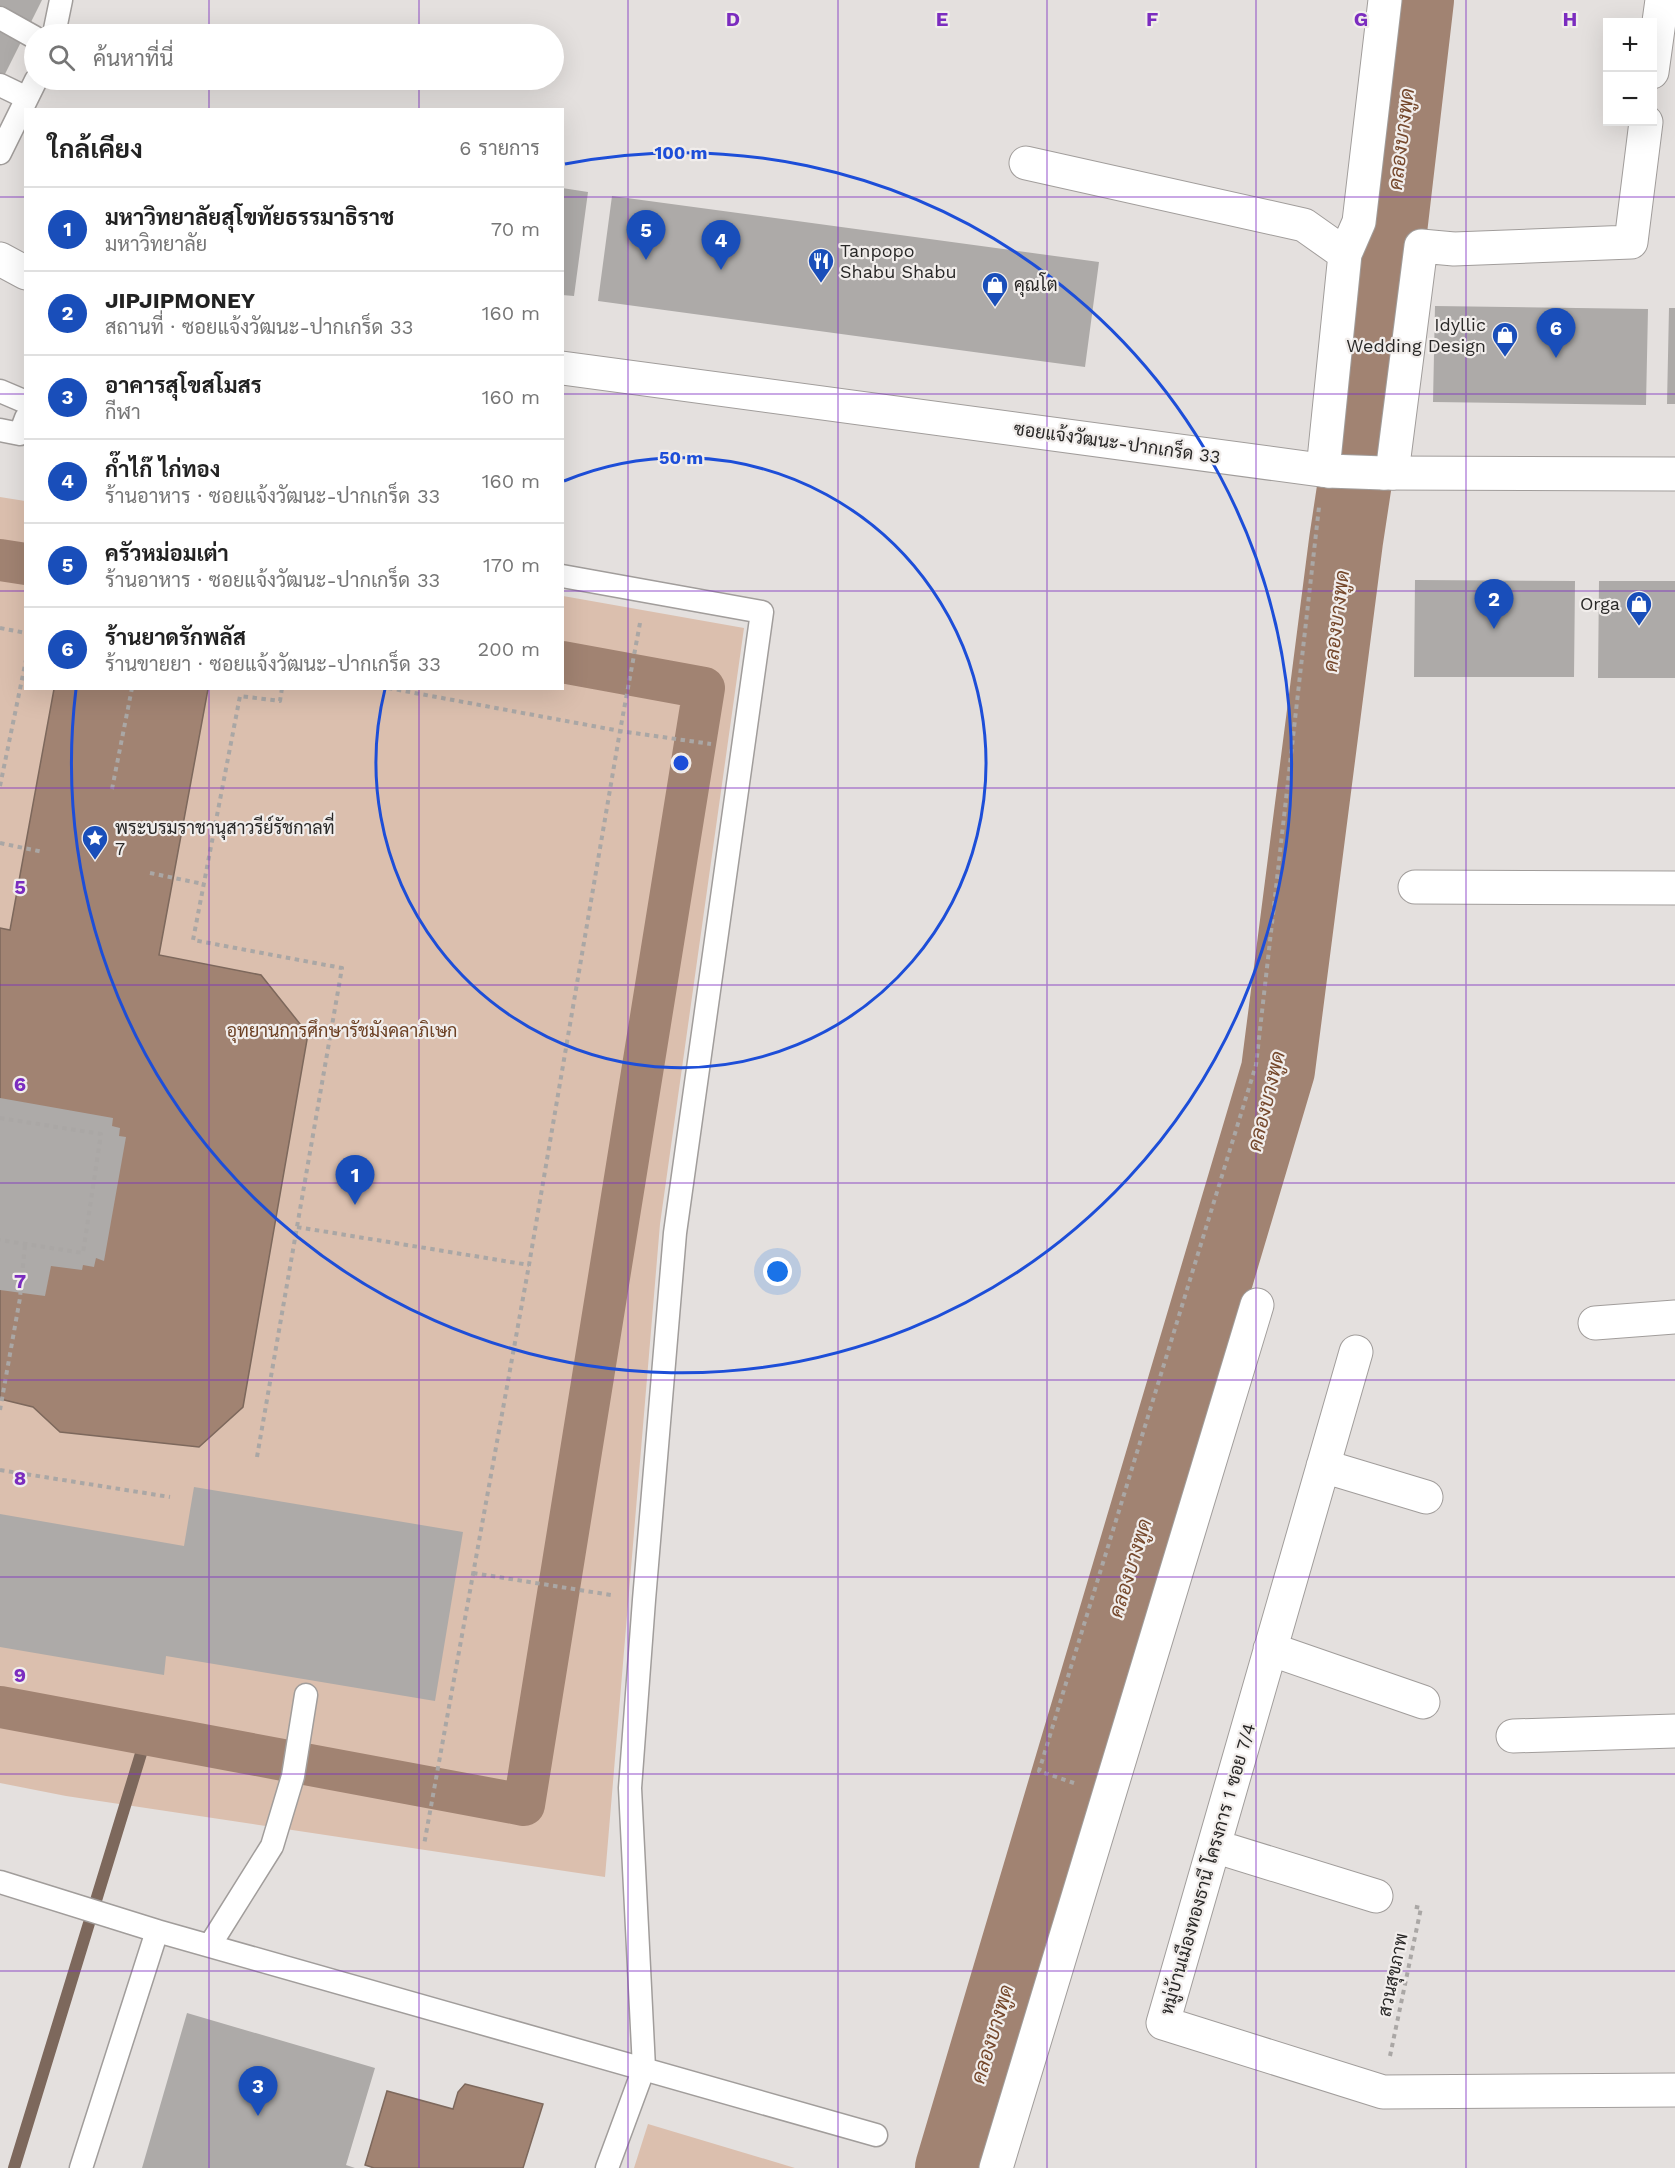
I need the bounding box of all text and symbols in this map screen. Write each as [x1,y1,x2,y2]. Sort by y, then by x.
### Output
text: D [726,7,740,31]
text: E [936,7,948,31]
text: F [1146,7,1158,31]
text: G [1354,7,1368,31]
text: H [1563,7,1577,31]
map controls [1603,18,1657,126]
button: + [1603,18,1657,72]
search box [24,24,564,90]
icon: search [45,41,78,74]
text: ค้นหาที่นี่ [93,46,173,71]
button: − [1603,72,1657,126]
water label: คลองบางพูด [1383,87,1422,192]
text: ใกล้เคียง [48,134,143,164]
text: 6 รายการ [459,136,540,160]
text: 100 m [654,142,708,163]
text: มหาวิทยาลัยสุโขทัยธรรมาธิราช [105,205,394,230]
pin: 5 [626,210,666,260]
text: 1 [63,217,72,241]
text: 70 m [491,217,540,241]
pin: 4 [702,220,740,270]
text: มหาวิทยาลัย [105,232,207,256]
place label: Tanpopo Shabu Shabu [840,240,957,282]
restaurant icon: Tanpopo Shabu Shabu [806,246,836,284]
shop icon: คุณโต [980,270,1010,308]
place label: คุณโต [1014,272,1058,297]
text: JIPJIPMONEY [105,288,255,313]
text: 2 [62,301,73,325]
text: 160 m [482,301,540,325]
pin: 6 [1536,308,1576,358]
place label: Idyllic Wedding Design [1346,314,1486,356]
text: สถานที่ · ซอยแจ้งวัฒนะ-ปากเกร็ด 33 [105,315,413,339]
shop icon: Idyllic Wedding Design [1490,320,1520,358]
text: อาคารสุโขสโมสร [105,373,262,398]
text: 3 [62,385,73,409]
text: 160 m [482,385,540,409]
text: กีฬา [105,400,141,424]
street label: ซอยแจ้งวัฒนะ-ปากเกร็ด 33 [1012,415,1222,467]
text: 50 m [659,447,703,468]
text: ก๊ำไก๊ ไก่ทอง [105,457,220,482]
text: 4 [61,469,74,493]
text: 160 m [482,469,540,493]
text: ร้านอาหาร · ซอยแจ้งวัฒนะ-ปากเกร็ด 33 [105,484,440,508]
text: ครัวหม่อมเต่า [105,541,229,566]
text: 5 [62,553,73,577]
text: 170 m [483,553,540,577]
text: ร้านอาหาร · ซอยแจ้งวัฒนะ-ปากเกร็ด 33 [105,568,440,592]
water label: คลองบางพูด [1318,569,1357,674]
pin: 2 [1474,580,1514,629]
shop icon: Orga [1624,589,1654,627]
place label: Orga [1580,593,1620,614]
text: ร้านยาดรักพลัส [105,625,246,650]
text: 6 [61,637,74,661]
text: 200 m [478,637,540,661]
text: ร้านขายยา · ซอยแจ้งวัฒนะ-ปากเกร็ด 33 [105,652,441,676]
centre of rings [671,753,691,773]
place label: พระบรมราชานุสาวรีย์รัชกาลที่ 7 [115,812,335,859]
place icon: พระบรมราชานุสาวรีย์รัชกาลที่ 7 [80,823,110,861]
text: 5 [14,875,26,899]
park label: อุทยานการศึกษารัชมังคลาภิเษก [227,1019,457,1043]
water label: คลองบางพูด [1242,1048,1293,1154]
text: 6 [14,1072,26,1096]
pin: 1 [336,1156,374,1205]
your location [763,1257,792,1286]
text: 7 [14,1269,26,1293]
text: 8 [14,1466,26,1490]
water label: คลองบางพูด [1104,1516,1159,1621]
text: 9 [14,1663,26,1687]
street label: หมู่บ้านเมืองทองธานี โครงการ 1 ซอย 7/4 [1154,1720,1262,2018]
street label: สวนสุขภาพ [1373,1931,1414,2019]
water label: คลองบางพูด [966,1982,1021,2087]
pin: 3 [238,2066,278,2116]

